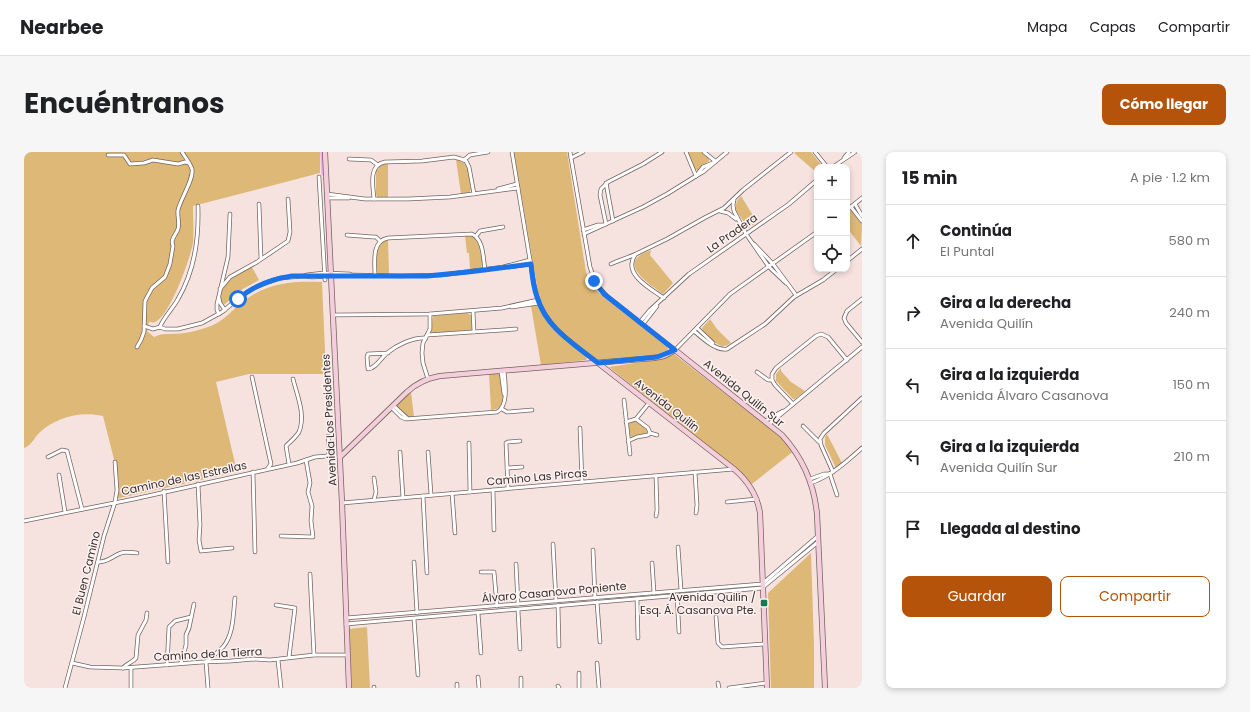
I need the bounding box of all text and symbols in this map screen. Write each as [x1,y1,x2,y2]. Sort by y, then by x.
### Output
text: Nearbee [20,14,103,41]
text: Mapa [1027,17,1067,37]
text: Capas [1089,17,1136,37]
text: Compartir [1158,17,1230,37]
text: Encuéntranos [24,84,225,123]
button: Cómo llegar [1102,84,1226,125]
map controls [814,164,850,272]
button: + [814,164,850,200]
text: 15 min [902,166,958,190]
text: A pie · 1.2 km [1130,168,1210,187]
button: − [814,200,850,236]
street label: La Pradera [703,210,761,256]
text: Continúa [940,220,1012,241]
icon: ahead [902,230,924,252]
text: 580 m [1169,231,1210,250]
button: locate [814,236,850,272]
text: El Puntal [940,242,994,261]
route end [585,272,603,290]
route start [229,290,247,308]
text: Gira a la derecha [940,292,1071,313]
icon: right [902,302,924,324]
text: 240 m [1169,303,1210,322]
text: Avenida Quilín [940,314,1033,333]
street label: Avenida Los Presidentes [318,353,340,486]
street label: Avenida Quilín Sur [700,356,788,430]
text: Gira a la izquierda [940,364,1079,385]
street label: Avenida Quilín [631,374,703,436]
icon: left [902,374,924,396]
text: 150 m [1173,375,1210,394]
text: Avenida Álvaro Casanova [940,386,1108,405]
text: Gira a la izquierda [940,436,1079,457]
icon: left [902,446,924,468]
text: 210 m [1173,447,1210,466]
street label: Camino de las Estrellas [120,457,248,499]
text: Avenida Quilín Sur [940,458,1057,477]
street label: Camino Las Pircas [486,465,588,489]
icon: arrive [902,518,924,540]
text: Llegada al destino [940,518,1081,539]
street label: El Buen Camino [68,529,104,617]
button: Guardar [902,576,1052,617]
button: Compartir [1060,576,1210,617]
street label: Álvaro Casanova Poniente [481,578,627,606]
place label: Avenida Quilín / Esq. Á. Casanova Pte. [640,589,756,618]
marker: Avenida Quilín / Esq. Á. Casanova Pte. [759,598,769,608]
street label: Camino de la Tierra [153,643,263,665]

